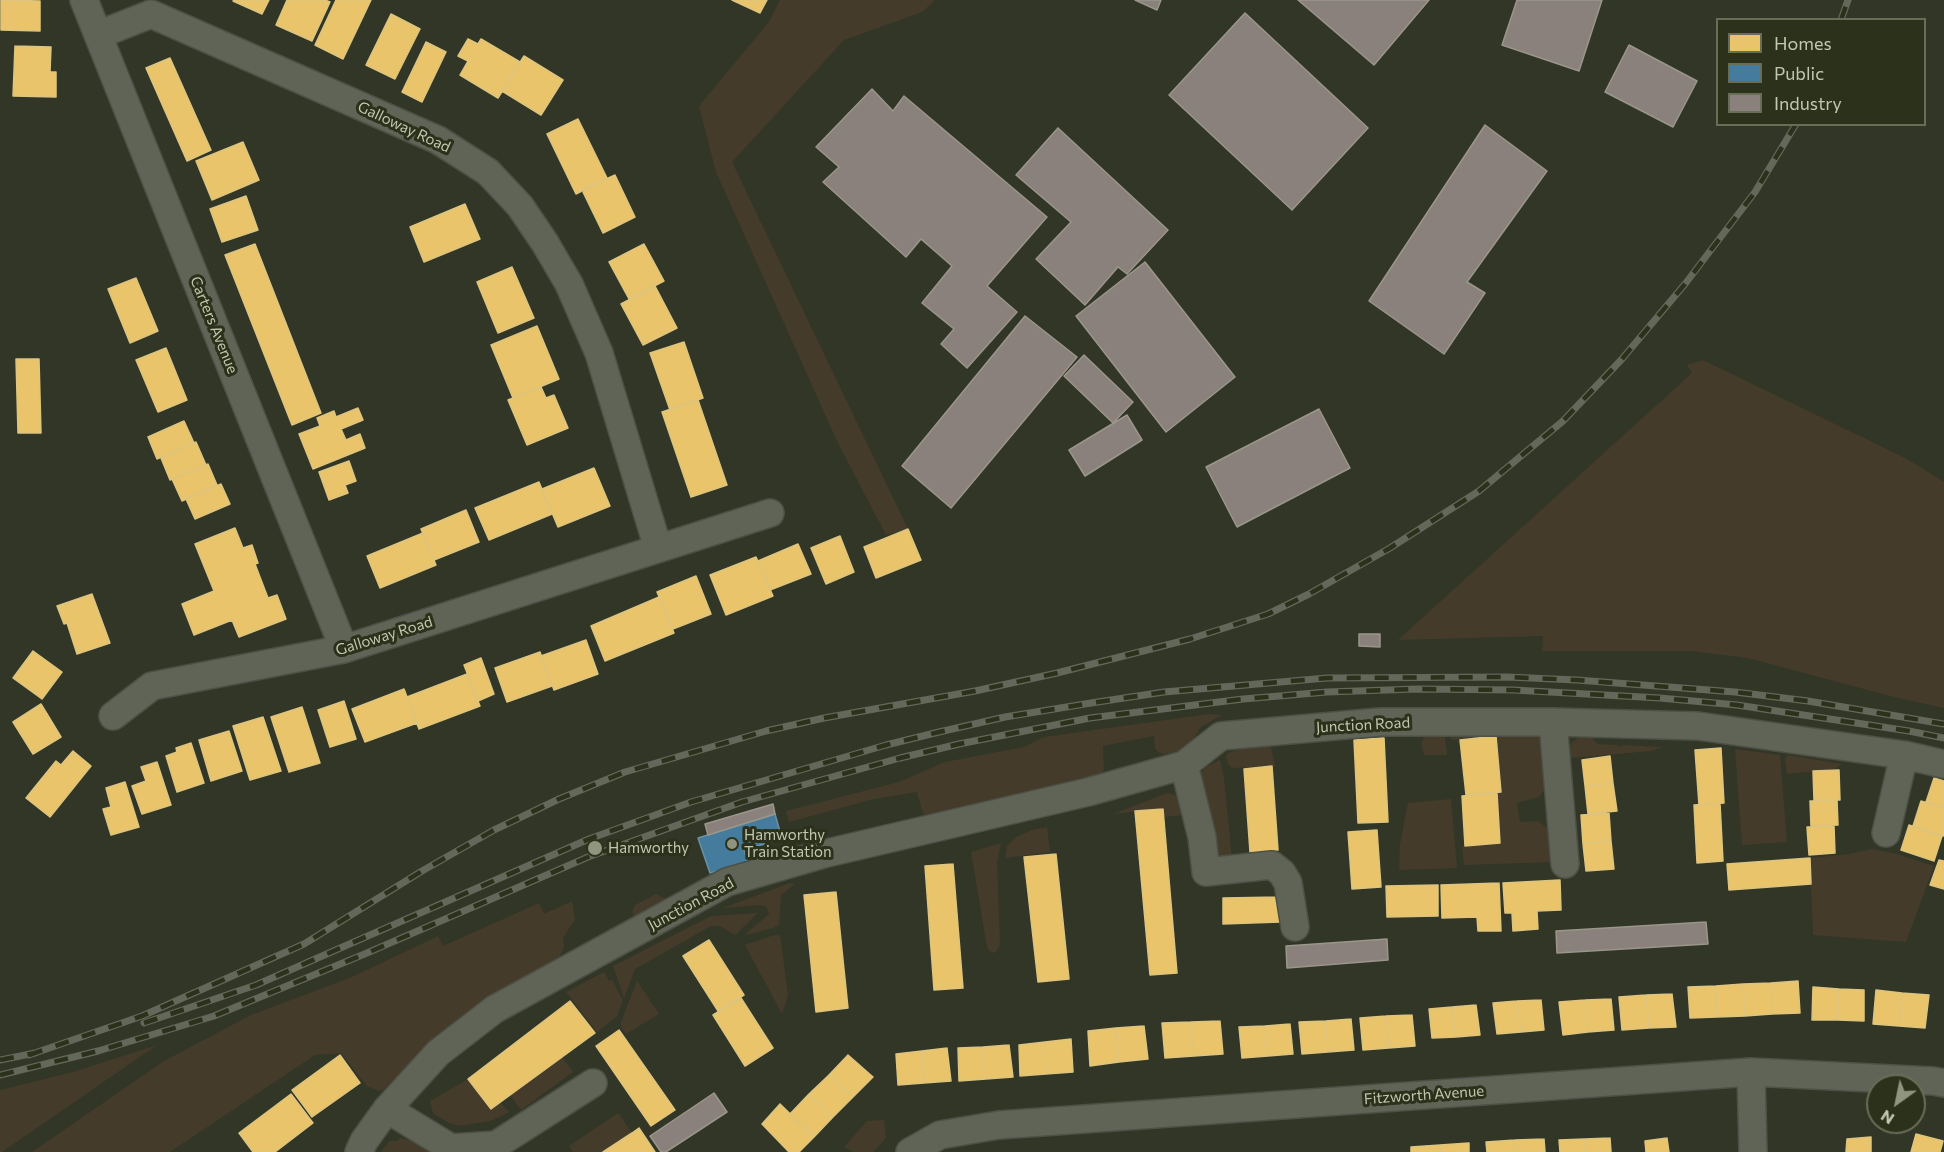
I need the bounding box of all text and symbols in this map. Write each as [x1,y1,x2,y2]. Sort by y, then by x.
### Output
legend [1716,18,1926,126]
text: Homes [1774,32,1832,54]
text: Public [1774,62,1824,84]
text: Industry [1774,92,1842,114]
street label: Galloway Road [355,98,453,156]
street label: Carters Avenue [186,274,242,376]
street label: Galloway Road [333,613,435,659]
street label: Junction Road [1315,714,1411,736]
place label: Hamworthy Train Station [744,826,832,861]
marker: Hamworthy Train Station [725,837,739,851]
marker: Hamworthy [586,839,604,857]
place label: Hamworthy [608,839,689,857]
street label: Junction Road [645,874,737,934]
north arrow [1866,1074,1926,1134]
street label: Fitzworth Avenue [1363,1082,1485,1108]
text: N [1877,1107,1897,1129]

